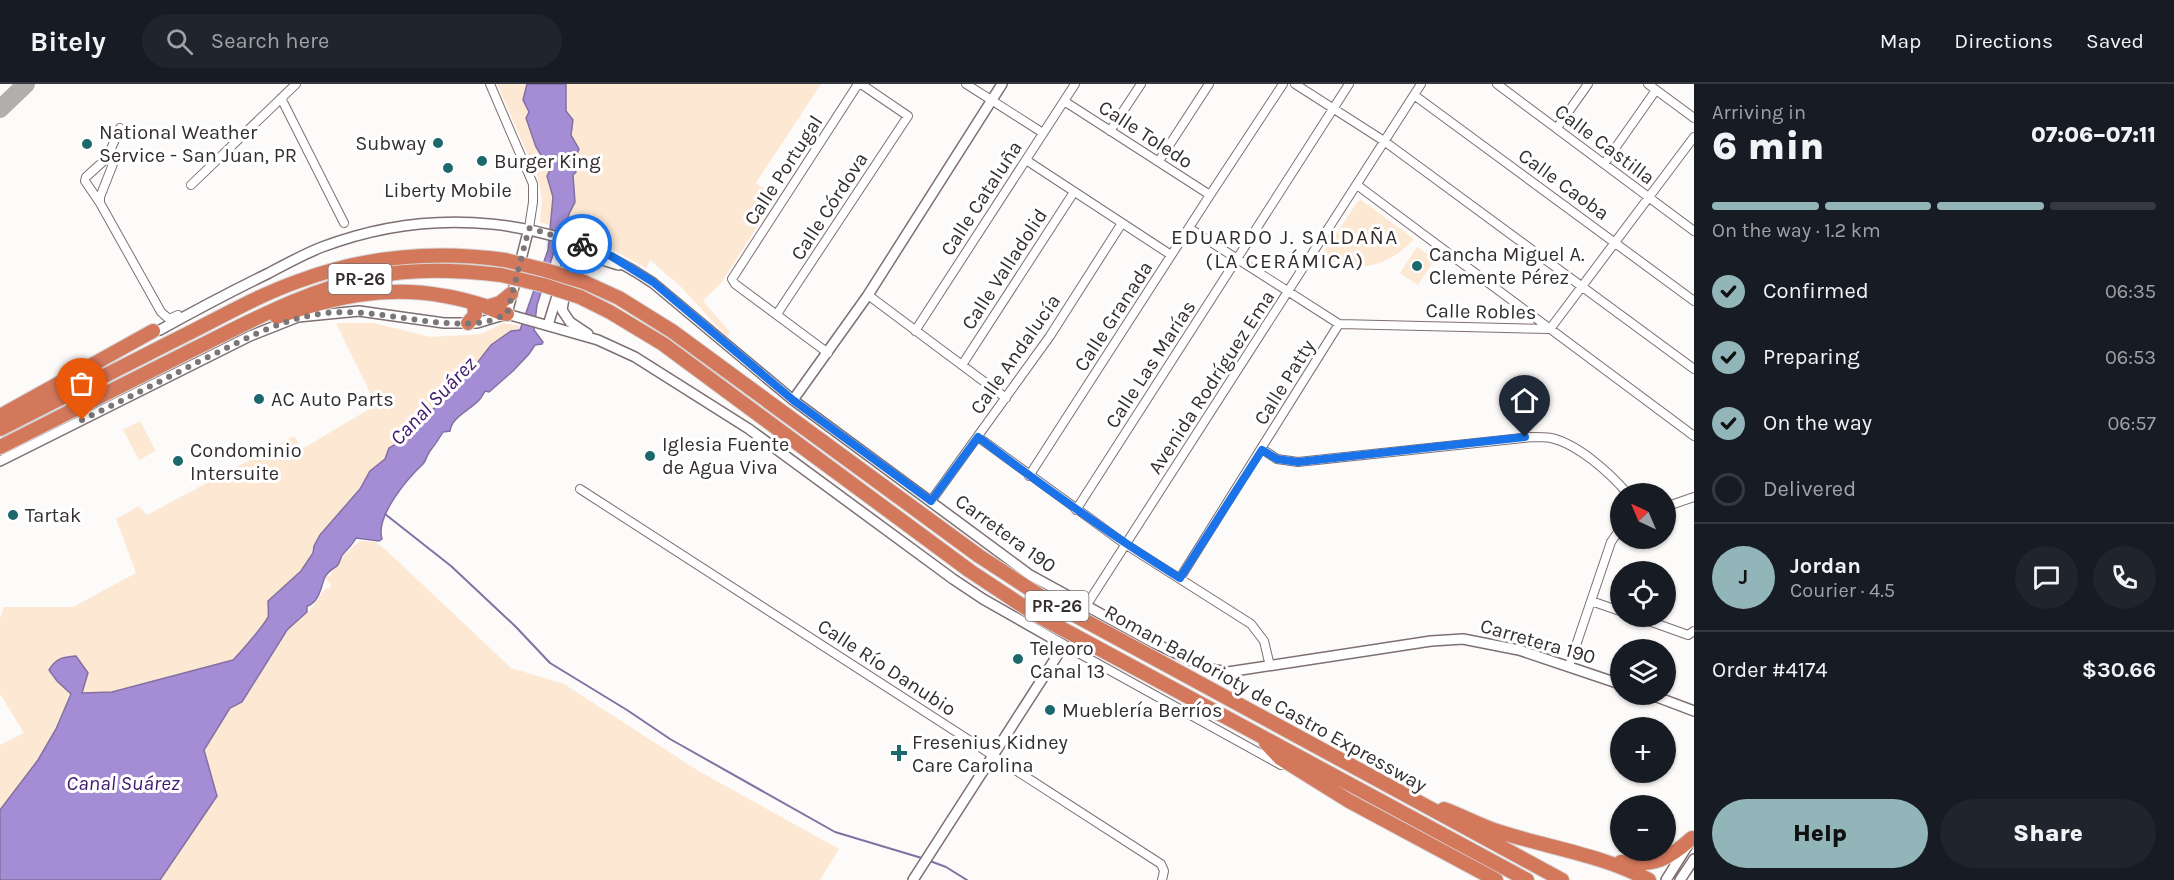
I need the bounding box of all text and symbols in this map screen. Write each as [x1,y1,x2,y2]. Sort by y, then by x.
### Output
search box [142,14,562,68]
text: Bitely [30,25,106,58]
icon: search [163,25,196,58]
text: Search here [211,28,329,54]
text: Map [1880,29,1921,53]
text: Directions [1954,29,2053,53]
text: Saved [2086,29,2144,53]
street label: Calle Toledo [1094,96,1197,173]
street label: Calle Castilla [1550,99,1659,189]
text: Arriving in [1712,101,1806,124]
street label: Calle Portugal [739,111,827,229]
place label: National Weather Service - San Juan, PR [99,121,297,167]
text: 07:06–07:11 [2031,122,2156,148]
text: 6 min [1712,123,1824,169]
place label: Subway [355,132,426,155]
marker: Subway [431,136,445,150]
marker: National Weather Service - San Juan, PR [80,137,94,151]
street label: Calle Cataluña [936,137,1027,260]
street label: Calle Caoba [1514,144,1614,225]
street label: Calle Córdova [786,148,873,264]
place label: Burger King [494,150,600,173]
marker: Burger King [475,154,489,168]
marker: Liberty Mobile [441,161,455,175]
place label: Liberty Mobile [384,179,512,202]
street label: Calle Valladolid [957,205,1052,334]
courier [552,214,612,274]
text: On the way · 1.2 km [1712,219,1881,242]
district label: EDUARDO J. SALDAÑA (LA CERÁMICA) [1171,225,1399,273]
icon: bike [566,228,599,261]
place label: Cancha Miguel A. Clemente Pérez [1429,243,1584,289]
street label: Calle Granada [1069,257,1158,376]
marker: Cancha Miguel A. Clemente Pérez [1410,259,1424,273]
road number: PR-26 [328,264,392,294]
icon: check [1712,275,1745,308]
text: Confirmed [1763,278,1869,304]
text: 06:35 [2105,280,2156,303]
street label: Avenida Rodríguez Ema [1143,286,1279,478]
street label: Calle Andalucía [966,290,1065,419]
street label: Calle Las Marías [1101,296,1200,433]
street label: Calle Robles [1425,299,1537,324]
street label: Calle Patty [1249,335,1320,429]
icon: check [1712,341,1745,374]
text: Preparing [1763,344,1860,370]
text: 06:53 [2105,346,2156,369]
water label: Canal Suárez [385,352,481,450]
pin [56,358,107,420]
icon: bag [65,367,98,400]
pin [1499,375,1550,437]
icon: home [1508,384,1541,417]
place label: AC Auto Parts [271,388,394,411]
marker: AC Auto Parts [252,392,266,406]
icon: check [1712,407,1745,440]
text: On the way [1763,410,1872,436]
text: 06:57 [2107,412,2156,435]
place label: Iglesia Fuente de Agua Viva [662,433,789,479]
place label: Condominio Intersuite [190,439,302,485]
marker: Iglesia Fuente de Agua Viva [643,449,657,463]
marker: Condominio Intersuite [171,454,185,468]
text: Delivered [1763,476,1856,502]
north arrow [1610,483,1676,549]
map controls [1610,483,1676,861]
street label: Carretera 190 [951,489,1061,578]
place label: Tartak [25,504,81,527]
marker: Tartak [6,508,20,522]
button: chat [2015,546,2078,609]
button: phone [2093,546,2156,609]
text: Jordan [1790,553,1861,579]
button: locate [1610,561,1676,627]
text: J [1739,564,1748,590]
text: Courier · 4.5 [1790,579,1895,602]
road number: PR-26 [1026,591,1088,621]
street label: Roman Baldorioty de Castro Expressway [1101,600,1431,797]
street label: Calle Río Danubio [813,614,960,721]
street label: Carretera 190 [1478,614,1598,669]
place label: Teleoro Canal 13 [1030,637,1105,683]
button: layers [1610,639,1676,705]
marker: Teleoro Canal 13 [1011,652,1025,666]
text: Order #4174 [1712,657,1828,683]
text: $30.66 [2082,657,2156,683]
place label: Mueblería Berríos [1062,699,1223,722]
marker: Mueblería Berríos [1043,703,1057,717]
button: + [1610,717,1676,783]
place label: Fresenius Kidney Care Carolina [912,731,1068,777]
marker: Fresenius Kidney Care Carolina [890,744,908,762]
water label: Canal Suárez [66,771,180,795]
button: − [1610,795,1676,861]
button: Help [1712,799,1928,868]
button: Share [1940,799,2156,868]

